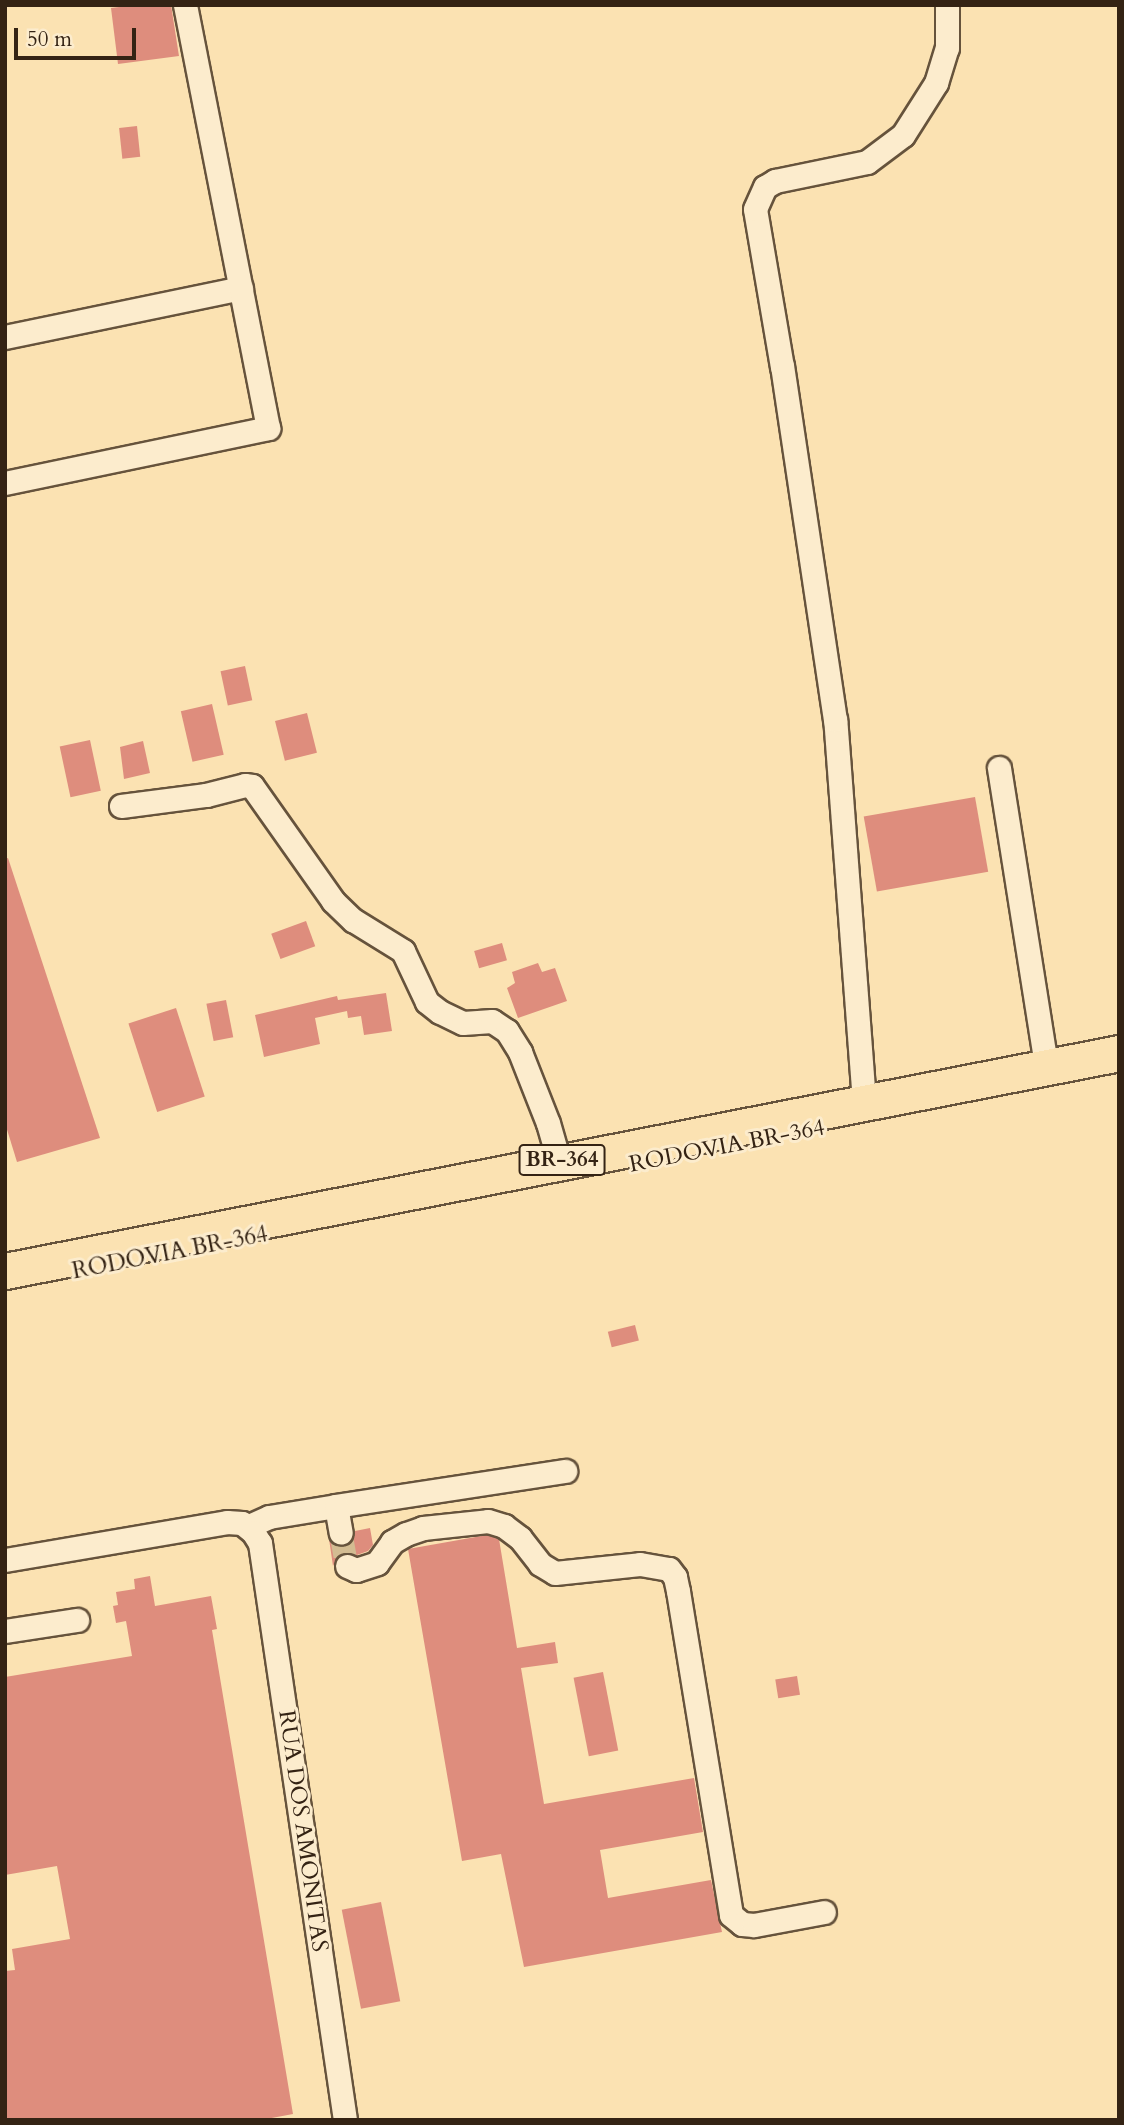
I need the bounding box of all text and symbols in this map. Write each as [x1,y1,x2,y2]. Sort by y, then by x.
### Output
scale bar [18,14,140,58]
text: 50 m [27,25,72,54]
street label: RODOVIA BR-364 [627,1113,827,1179]
road number: BR-364 [518,1142,606,1178]
street label: RODOVIA BR-364 [70,1220,270,1286]
street label: RUA DOS AMONITAS [272,1708,334,1954]

